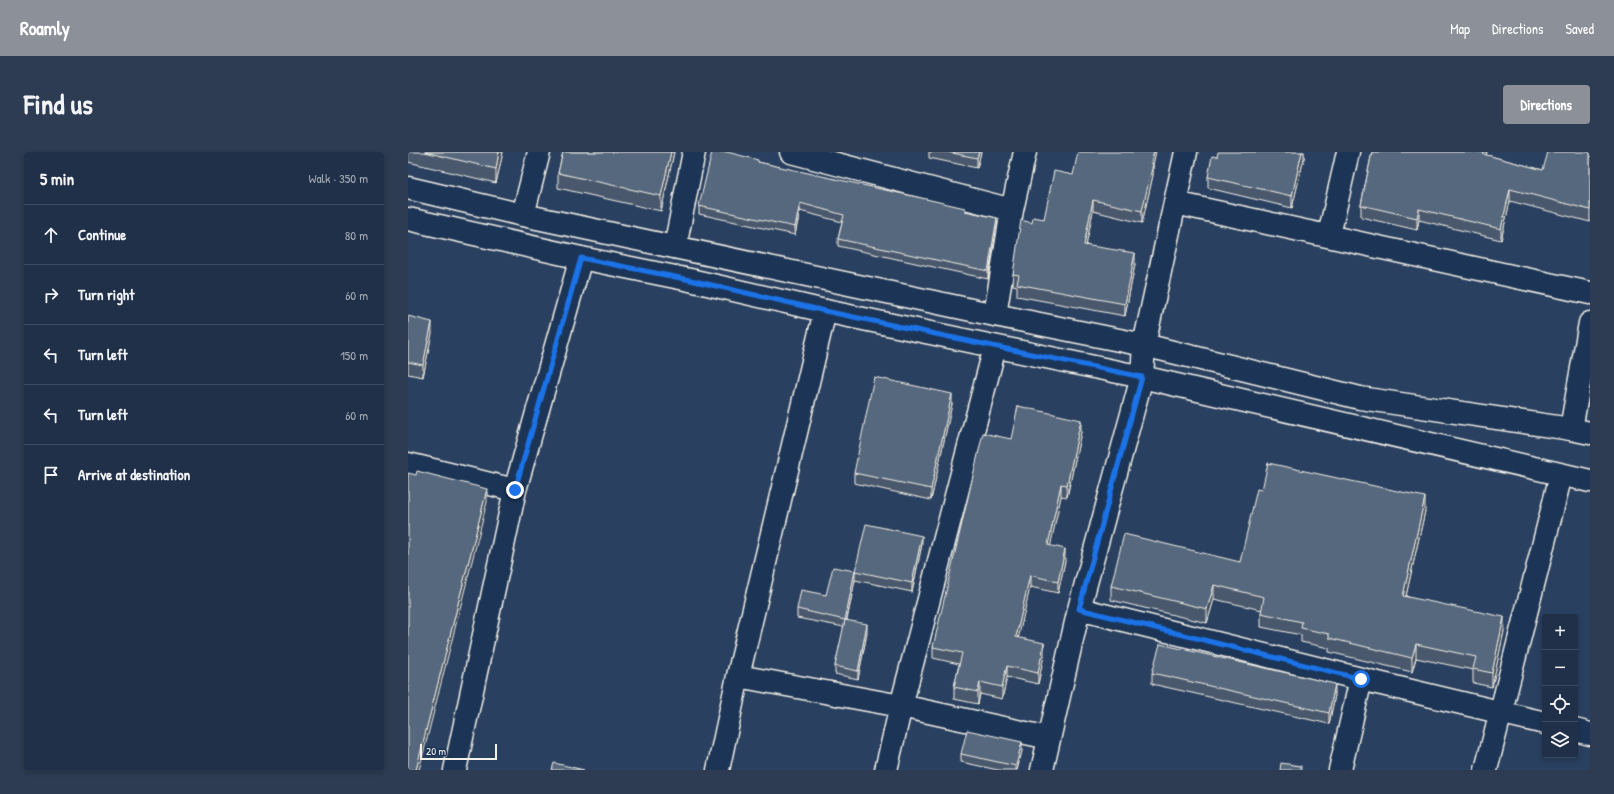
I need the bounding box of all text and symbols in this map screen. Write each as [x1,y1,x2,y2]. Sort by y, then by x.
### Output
text: Roamly [20,15,70,41]
text: Map [1450,19,1470,38]
text: Directions [1492,19,1543,38]
text: Saved [1565,19,1594,38]
text: Find us [24,85,93,123]
button: Directions [1503,85,1590,124]
text: 5 min [40,167,74,190]
text: Walk · 350 m [308,169,368,187]
icon: ahead [40,224,62,246]
text: Continue [78,224,126,245]
text: 80 m [345,226,368,244]
icon: right [40,284,62,306]
text: Turn right [78,284,134,305]
text: 60 m [345,286,368,304]
icon: left [40,344,62,366]
text: Turn left [78,344,128,365]
text: 150 m [340,346,368,364]
icon: left [40,404,62,426]
text: Turn left [78,404,128,425]
text: 60 m [345,406,368,424]
icon: arrive [40,464,62,486]
text: Arrive at destination [78,464,190,485]
route end [506,481,524,499]
map controls [1542,614,1578,758]
button: + [1542,614,1578,650]
button: − [1542,650,1578,686]
route start [1352,670,1370,688]
button: locate [1542,686,1578,722]
button: layers [1542,722,1578,758]
scale bar [420,742,497,761]
text: 20 m [426,744,446,758]

